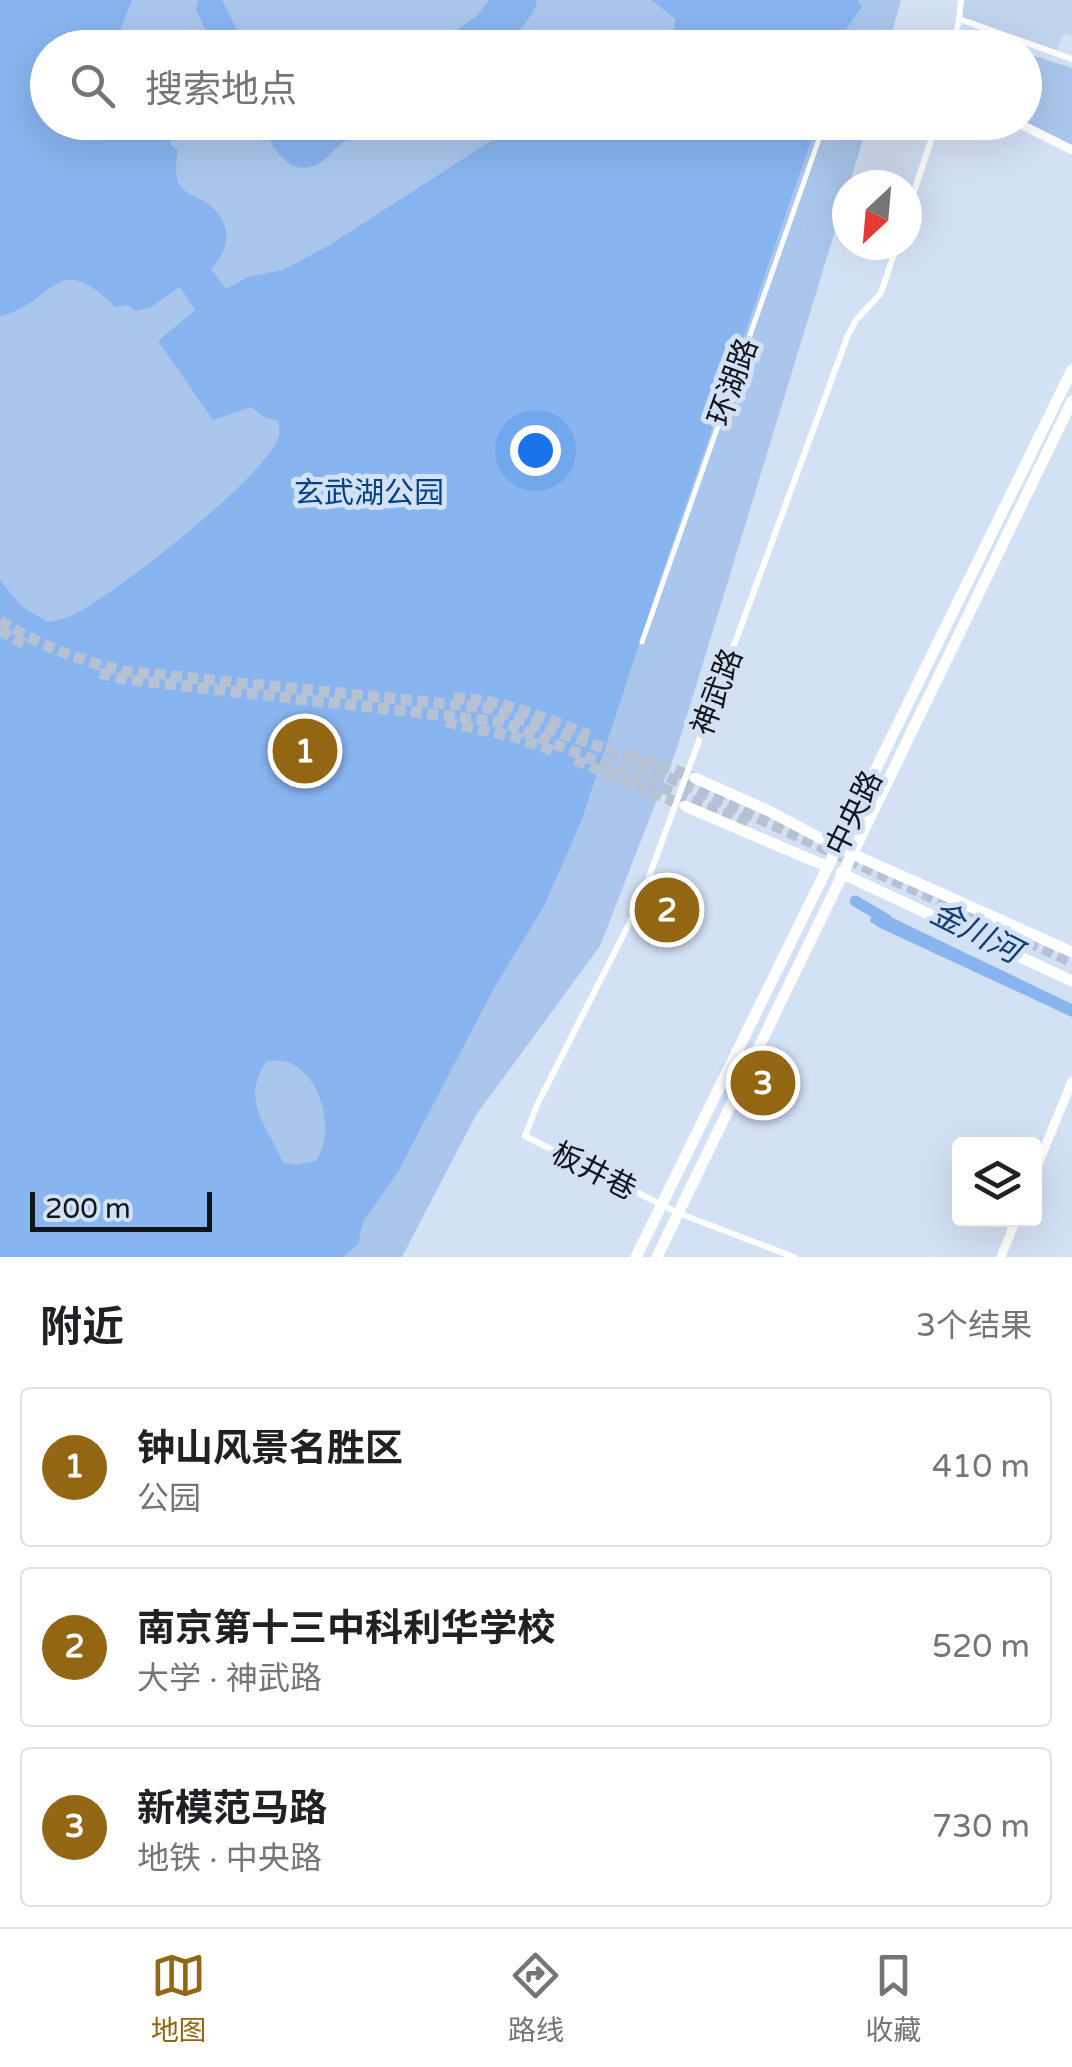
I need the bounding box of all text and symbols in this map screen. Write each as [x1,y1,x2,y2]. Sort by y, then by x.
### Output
search box [30,30,1042,140]
icon: search [65,58,120,113]
text: 搜索地点 [145,67,297,113]
north arrow [832,170,922,260]
street label: 环湖路 [701,334,766,431]
your location [510,425,561,476]
park label: 玄武湖公园 [294,475,444,512]
street label: 神武路 [684,644,751,741]
pin: 1 [272,714,338,788]
street label: 中央路 [818,765,891,862]
pin: 2 [634,872,700,948]
water label: 金川河 [924,894,1032,974]
pin: 3 [730,1046,796,1120]
street label: 板井巷 [545,1135,642,1208]
map controls [952,1137,1042,1227]
button: layers [952,1137,1042,1227]
scale bar [30,1187,212,1232]
text: 200 m [45,1192,131,1226]
text: 附近 [40,1302,124,1353]
text: 3个结果 [916,1307,1032,1345]
text: 钟山风景名胜区 [137,1426,403,1472]
text: 1 [64,1448,85,1486]
text: 410 m [932,1448,1030,1486]
text: 公园 [137,1480,201,1518]
text: 南京第十三中科利华学校 [137,1606,555,1652]
text: 2 [64,1628,85,1666]
text: 520 m [932,1628,1030,1666]
text: 大学 · 神武路 [137,1660,322,1698]
text: 新模范马路 [137,1786,327,1832]
text: 3 [64,1808,85,1846]
text: 730 m [932,1808,1030,1846]
text: 地铁 · 中央路 [137,1840,322,1878]
tab: 地图 [151,1948,207,2048]
tab: 路线 [508,1948,564,2048]
tab: 收藏 [865,1948,921,2048]

